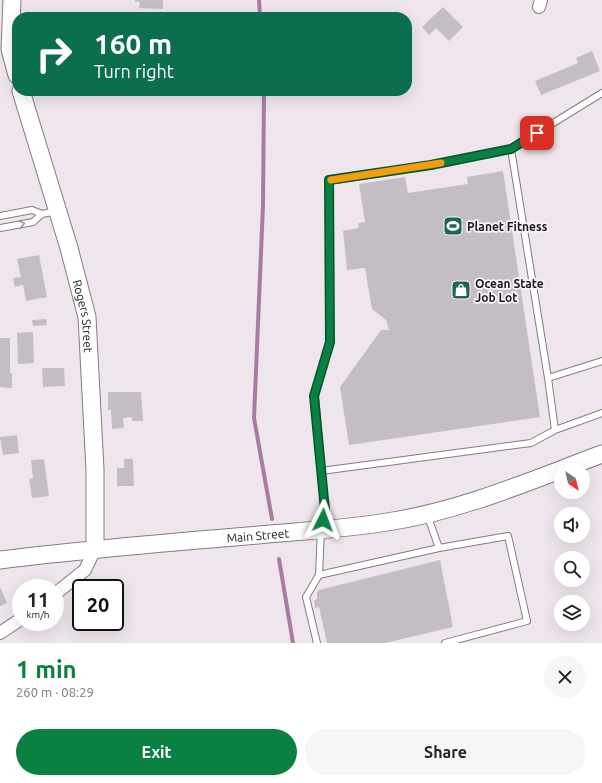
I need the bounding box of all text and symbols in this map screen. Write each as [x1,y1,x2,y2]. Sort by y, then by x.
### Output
icon: right [28,28,80,80]
text: 160 m [94,28,172,59]
text: Turn right [94,61,174,81]
pin [520,116,554,150]
icon: arrive [526,122,548,144]
sports icon: Planet Fitness [442,215,464,237]
one-way arrow [19,220,25,229]
place label: Planet Fitness [467,220,548,233]
place label: Ocean State Job Lot [475,277,544,304]
street label: Rogers Street [71,278,95,353]
shop icon: Ocean State Job Lot [450,279,472,301]
north arrow [554,463,590,499]
map controls [554,463,590,631]
position arrow [302,499,344,541]
button: sound [554,507,590,543]
street label: Main Street [226,526,290,544]
button: search [554,551,590,587]
speed limit sign: 20 [72,579,124,631]
text: 11 [27,588,49,611]
button: layers [554,595,590,631]
text: km/h [26,609,50,620]
text: 1 min [16,656,77,683]
button: close [544,656,586,698]
text: 260 m · 08:29 [16,685,94,699]
button: Exit [16,729,297,775]
button: Share [305,729,586,775]

